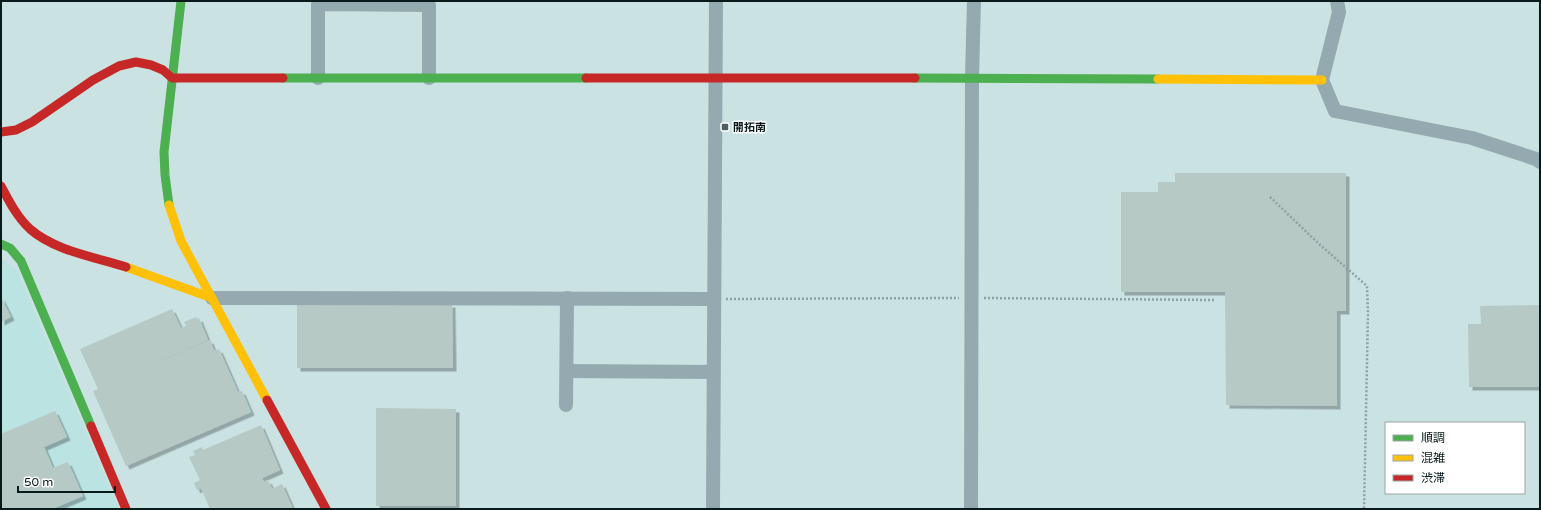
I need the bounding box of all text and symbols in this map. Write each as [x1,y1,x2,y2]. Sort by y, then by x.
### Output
place label: 開拓南 [733,121,766,134]
marker: 開拓南 [720,122,730,132]
legend [1385,422,1525,494]
text: 順調 [1421,431,1445,445]
text: 混雑 [1421,451,1445,465]
scale bar [18,468,115,494]
text: 渋滞 [1421,471,1445,485]
text: 50 m [24,475,53,489]

